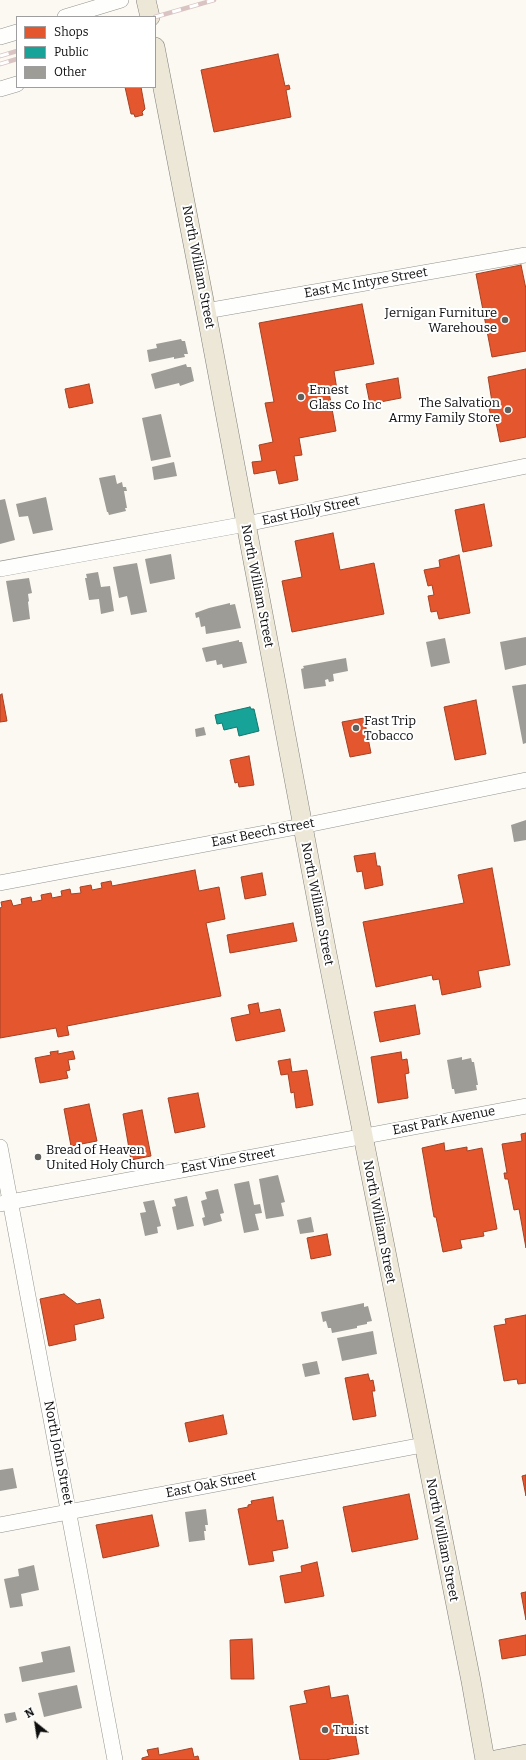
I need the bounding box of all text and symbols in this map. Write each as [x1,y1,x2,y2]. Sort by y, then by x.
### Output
legend [16,16,156,88]
text: Shops [54,25,88,39]
text: Public [54,45,89,59]
text: Other [54,65,86,79]
street label: North William Street [178,204,218,330]
street label: East Mc Intyre Street [303,264,429,302]
place label: Jernigan Furniture Warehouse [385,305,497,336]
marker: Jernigan Furniture Warehouse [500,315,510,325]
place label: Ernest Glass Co Inc [309,382,382,413]
marker: Ernest Glass Co Inc [296,392,306,402]
place label: The Salvation Army Family Store [388,395,500,426]
marker: The Salvation Army Family Store [503,405,513,415]
street label: East Holly Street [261,493,361,529]
street label: North William Street [237,523,277,649]
place label: Fast Trip Tobacco [364,713,416,744]
marker: Fast Trip Tobacco [351,723,361,733]
street label: East Beech Street [210,815,316,851]
street label: North William Street [297,841,337,967]
street label: East Park Avenue [391,1103,497,1139]
place label: Bread of Heaven United Holy Church [46,1142,165,1173]
street label: East Vine Street [180,1145,276,1177]
marker: Bread of Heaven United Holy Church [33,1152,43,1162]
street label: North William Street [359,1159,399,1285]
street label: North John Street [40,1400,76,1506]
street label: East Oak Street [165,1469,257,1501]
street label: North William Street [422,1477,462,1603]
north arrow [16,1704,56,1744]
text: N [23,1705,37,1721]
place label: Truist [333,1722,369,1738]
marker: Truist [320,1725,330,1735]

